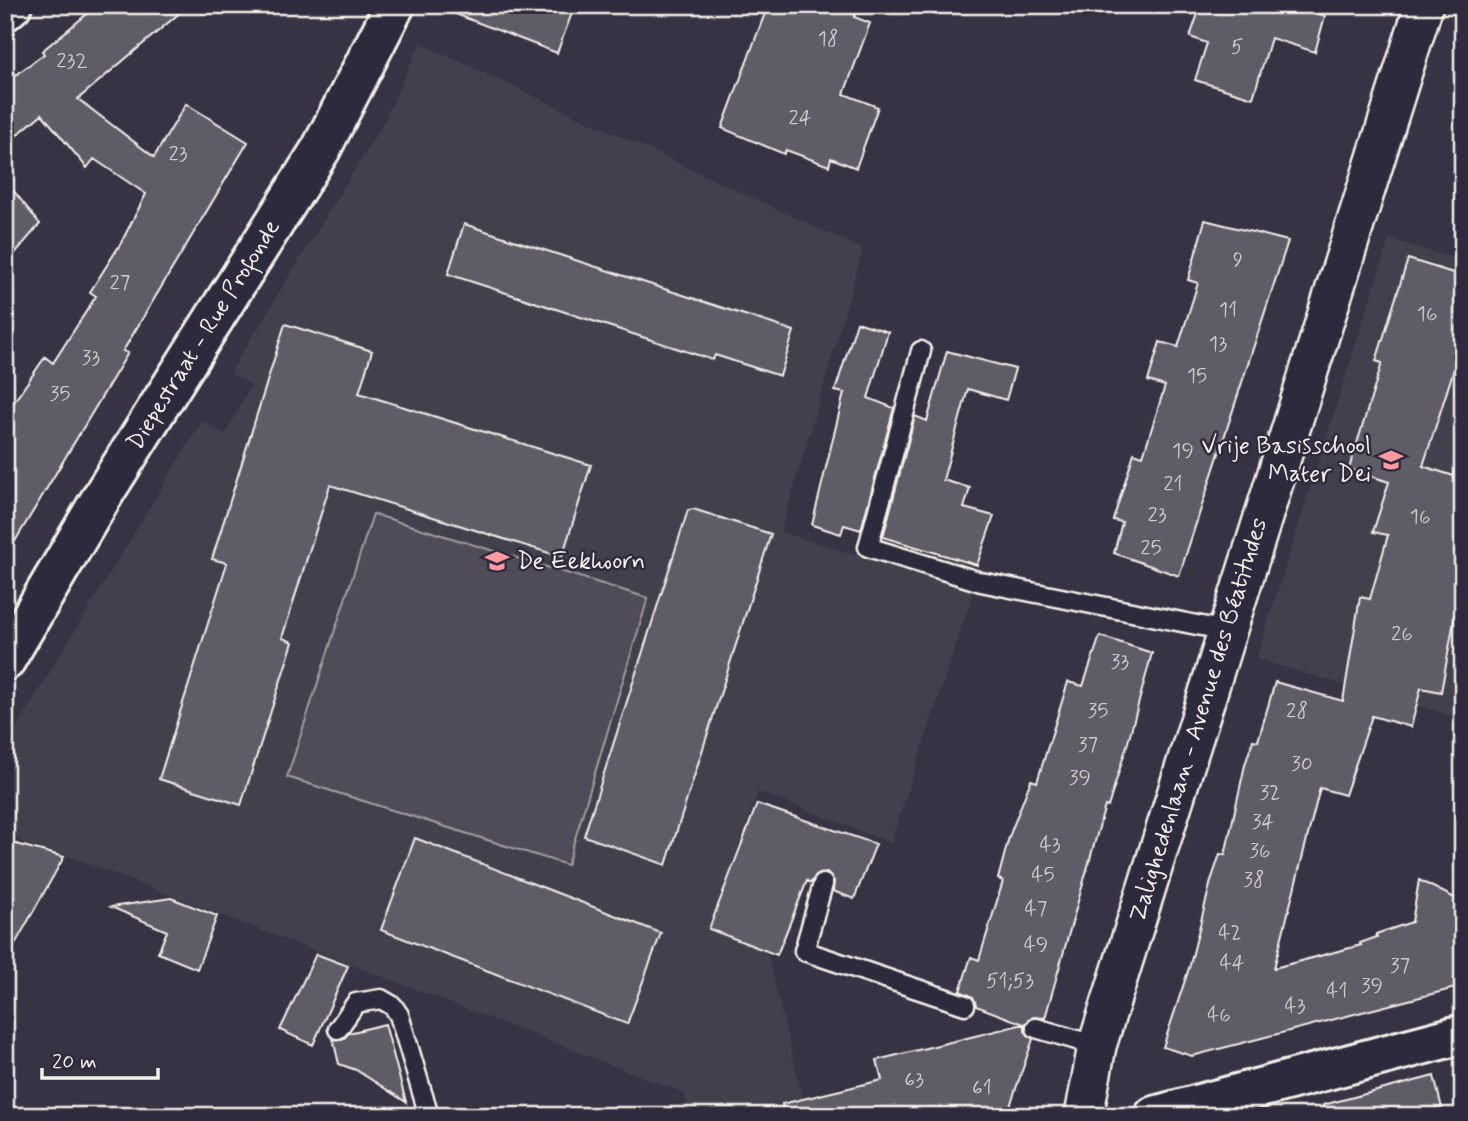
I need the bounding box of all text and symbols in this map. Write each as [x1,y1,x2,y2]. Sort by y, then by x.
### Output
house number: 18 [818,25,838,53]
house number: 5 [1231,33,1243,61]
house number: 232 [56,47,88,75]
house number: 24 [788,104,812,132]
house number: 23 [168,140,188,168]
street label: Diepestraat - Rue Profonde [120,214,290,457]
house number: 9 [1233,246,1243,274]
house number: 27 [110,269,130,297]
house number: 11 [1219,296,1237,324]
house number: 16 [1417,300,1438,328]
house number: 13 [1209,330,1227,358]
house number: 33 [82,344,100,372]
house number: 15 [1187,362,1207,390]
house number: 35 [50,380,70,408]
place label: Vrije Basisschool Mater Dei [1201,431,1371,490]
house number: 19 [1172,437,1194,465]
school or university icon: Vrije Basisschool Mater Dei [1377,446,1405,474]
house number: 21 [1163,470,1183,498]
house number: 23 [1147,501,1167,529]
house number: 16 [1410,503,1431,531]
street label: Zalighedenlaan - Avenue des Béatitudes [1123,514,1275,926]
house number: 25 [1140,534,1162,562]
place label: De Eekhoorn [517,546,645,577]
school or university icon: De Eekhoorn [483,547,511,575]
house number: 26 [1391,620,1413,648]
house number: 33 [1111,648,1129,676]
house number: 35 [1088,697,1108,725]
house number: 28 [1286,697,1308,725]
house number: 37 [1078,731,1098,759]
house number: 30 [1291,750,1313,778]
house number: 39 [1069,764,1091,792]
house number: 32 [1260,779,1280,807]
house number: 34 [1252,808,1274,836]
house number: 43 [1039,831,1061,859]
house number: 36 [1249,837,1271,865]
house number: 45 [1031,861,1055,889]
house number: 38 [1244,866,1265,894]
house number: 47 [1025,895,1047,923]
house number: 42 [1218,919,1242,947]
house number: 49 [1024,931,1048,959]
house number: 44 [1220,949,1245,977]
house number: 37 [1390,952,1410,980]
house number: 51;53 [986,967,1034,995]
house number: 39 [1361,972,1383,1000]
house number: 41 [1326,977,1348,1005]
house number: 43 [1284,992,1306,1020]
house number: 46 [1207,1001,1231,1029]
scale bar [42,1037,158,1081]
text: 20 m [52,1048,97,1076]
house number: 63 [904,1066,924,1094]
house number: 61 [972,1074,992,1102]

